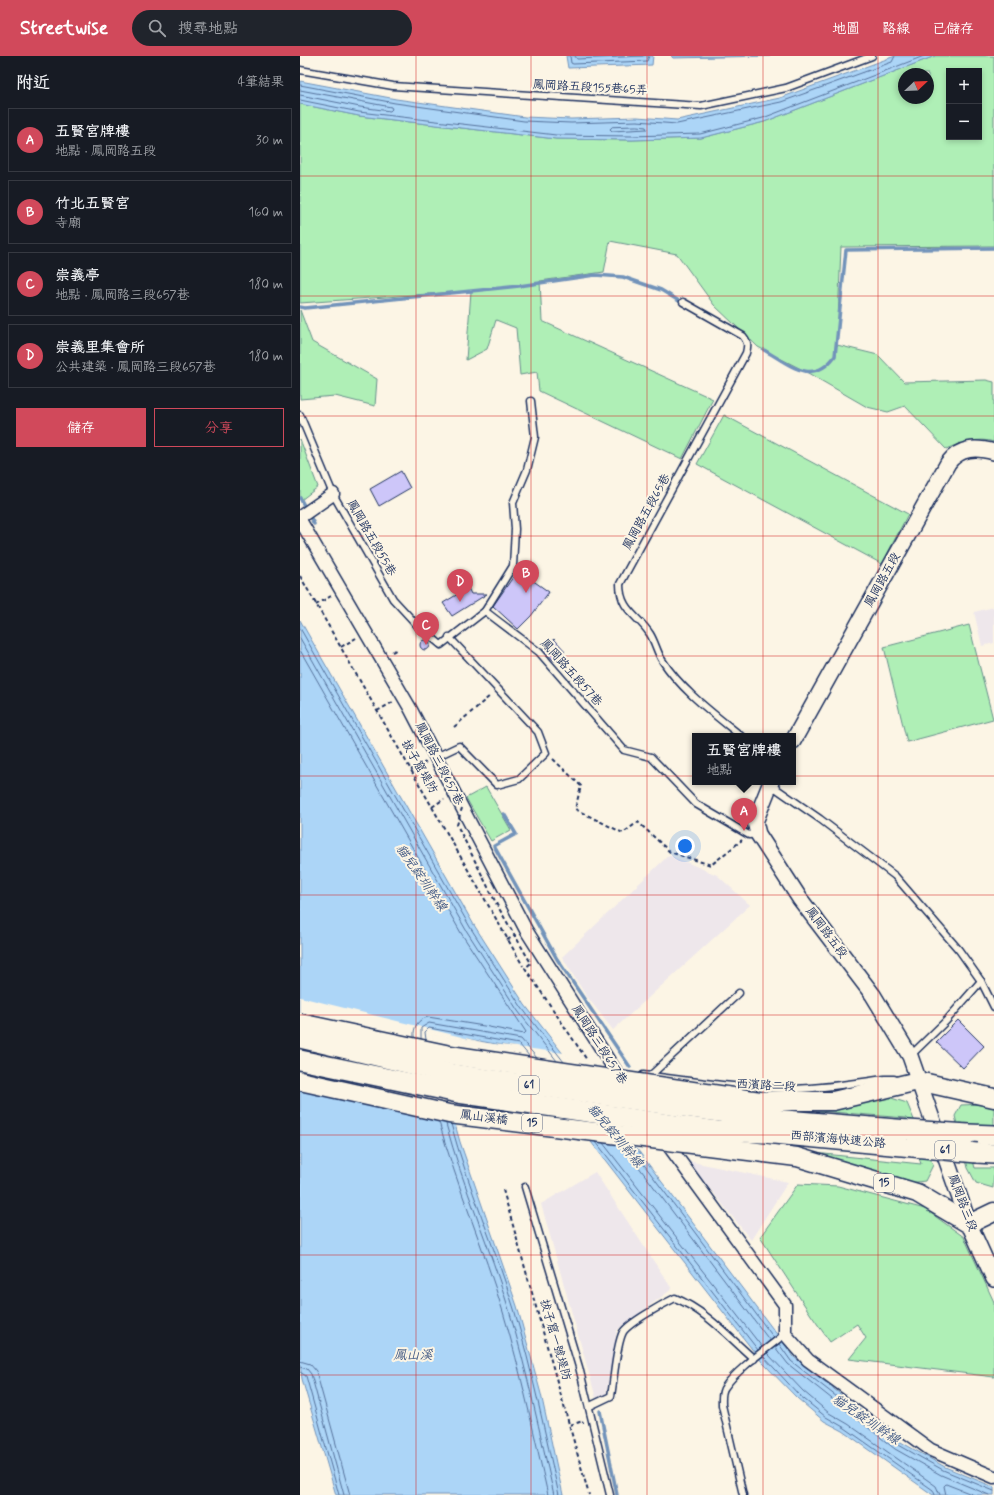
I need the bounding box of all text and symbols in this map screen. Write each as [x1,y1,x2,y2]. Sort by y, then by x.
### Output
search box [132,10,412,46]
text: Streetwise [20,16,108,41]
icon: search [146,17,168,39]
text: 搜尋地點 [178,19,238,39]
text: 地圖 [832,20,860,38]
text: 路線 [882,20,910,38]
text: 已儲存 [932,20,974,38]
north arrow [898,68,934,104]
map controls [946,68,982,140]
button: + [946,68,982,104]
text: 附近 [16,72,50,94]
text: 4筆結果 [237,74,284,91]
street label: 鳳岡路五段155巷65弄 [532,77,648,99]
button: − [946,104,982,140]
text: 五賢宮牌樓 [55,122,130,142]
text: A [26,132,34,149]
text: 30 m [256,132,283,149]
text: 地點 · 鳳岡路五段 [55,143,156,160]
text: 竹北五賢宮 [55,194,130,214]
text: B [26,204,34,221]
text: 160 m [248,204,283,221]
text: 寺廟 [55,215,81,232]
text: 崇義亭 [55,266,100,286]
text: C [25,276,35,293]
text: 180 m [248,276,283,293]
text: 地點 · 鳳岡路三段657巷 [55,287,190,304]
text: 崇義里集會所 [55,338,145,358]
text: D [26,348,34,365]
text: 180 m [248,348,283,365]
text: 公共建築 · 鳳岡路三段657巷 [55,359,216,376]
button: 儲存 [16,408,146,447]
button: 分享 [154,408,284,447]
street label: 鳳岡路五段65巷 [620,471,674,553]
street label: 鳳岡路五段55巷 [343,497,399,579]
street label: 鳳岡路五段 [861,550,905,610]
pin: B [513,560,539,593]
pin: D [447,569,473,602]
pin: C [413,612,439,645]
street label: 鳳岡路五段57巷 [537,636,605,710]
street label: 鳳岡路三段657巷 [411,720,467,808]
popup [692,733,796,785]
street label: 拔子窟堤防 [397,737,441,797]
text: 五賢宮牌樓 [706,741,782,761]
text: 地點 [706,762,733,779]
pin: A [731,798,757,831]
your location [675,836,695,856]
water label: 貓兒錠圳幹線 [392,841,451,916]
street label: 鳳岡路五段 [802,904,850,962]
street label: 鳳岡路三段657巷 [567,1002,631,1088]
road number: 61 [519,1076,539,1094]
street label: 西濱路二段 [736,1076,796,1096]
water label: 貓兒錠圳幹線 [583,1101,647,1172]
street label: 鳳山溪橋 [459,1107,509,1129]
road number: 15 [522,1114,542,1132]
street label: 西部濱海快速公路 [789,1128,887,1152]
road number: 61 [935,1141,955,1159]
street label: 鳳岡路三段 [944,1172,980,1234]
road number: 15 [874,1174,894,1192]
street label: 拔子窟一號堤防 [536,1297,574,1383]
water label: 鳳山溪 [392,1347,433,1364]
water label: 貓兒錠圳幹線 [829,1391,904,1449]

